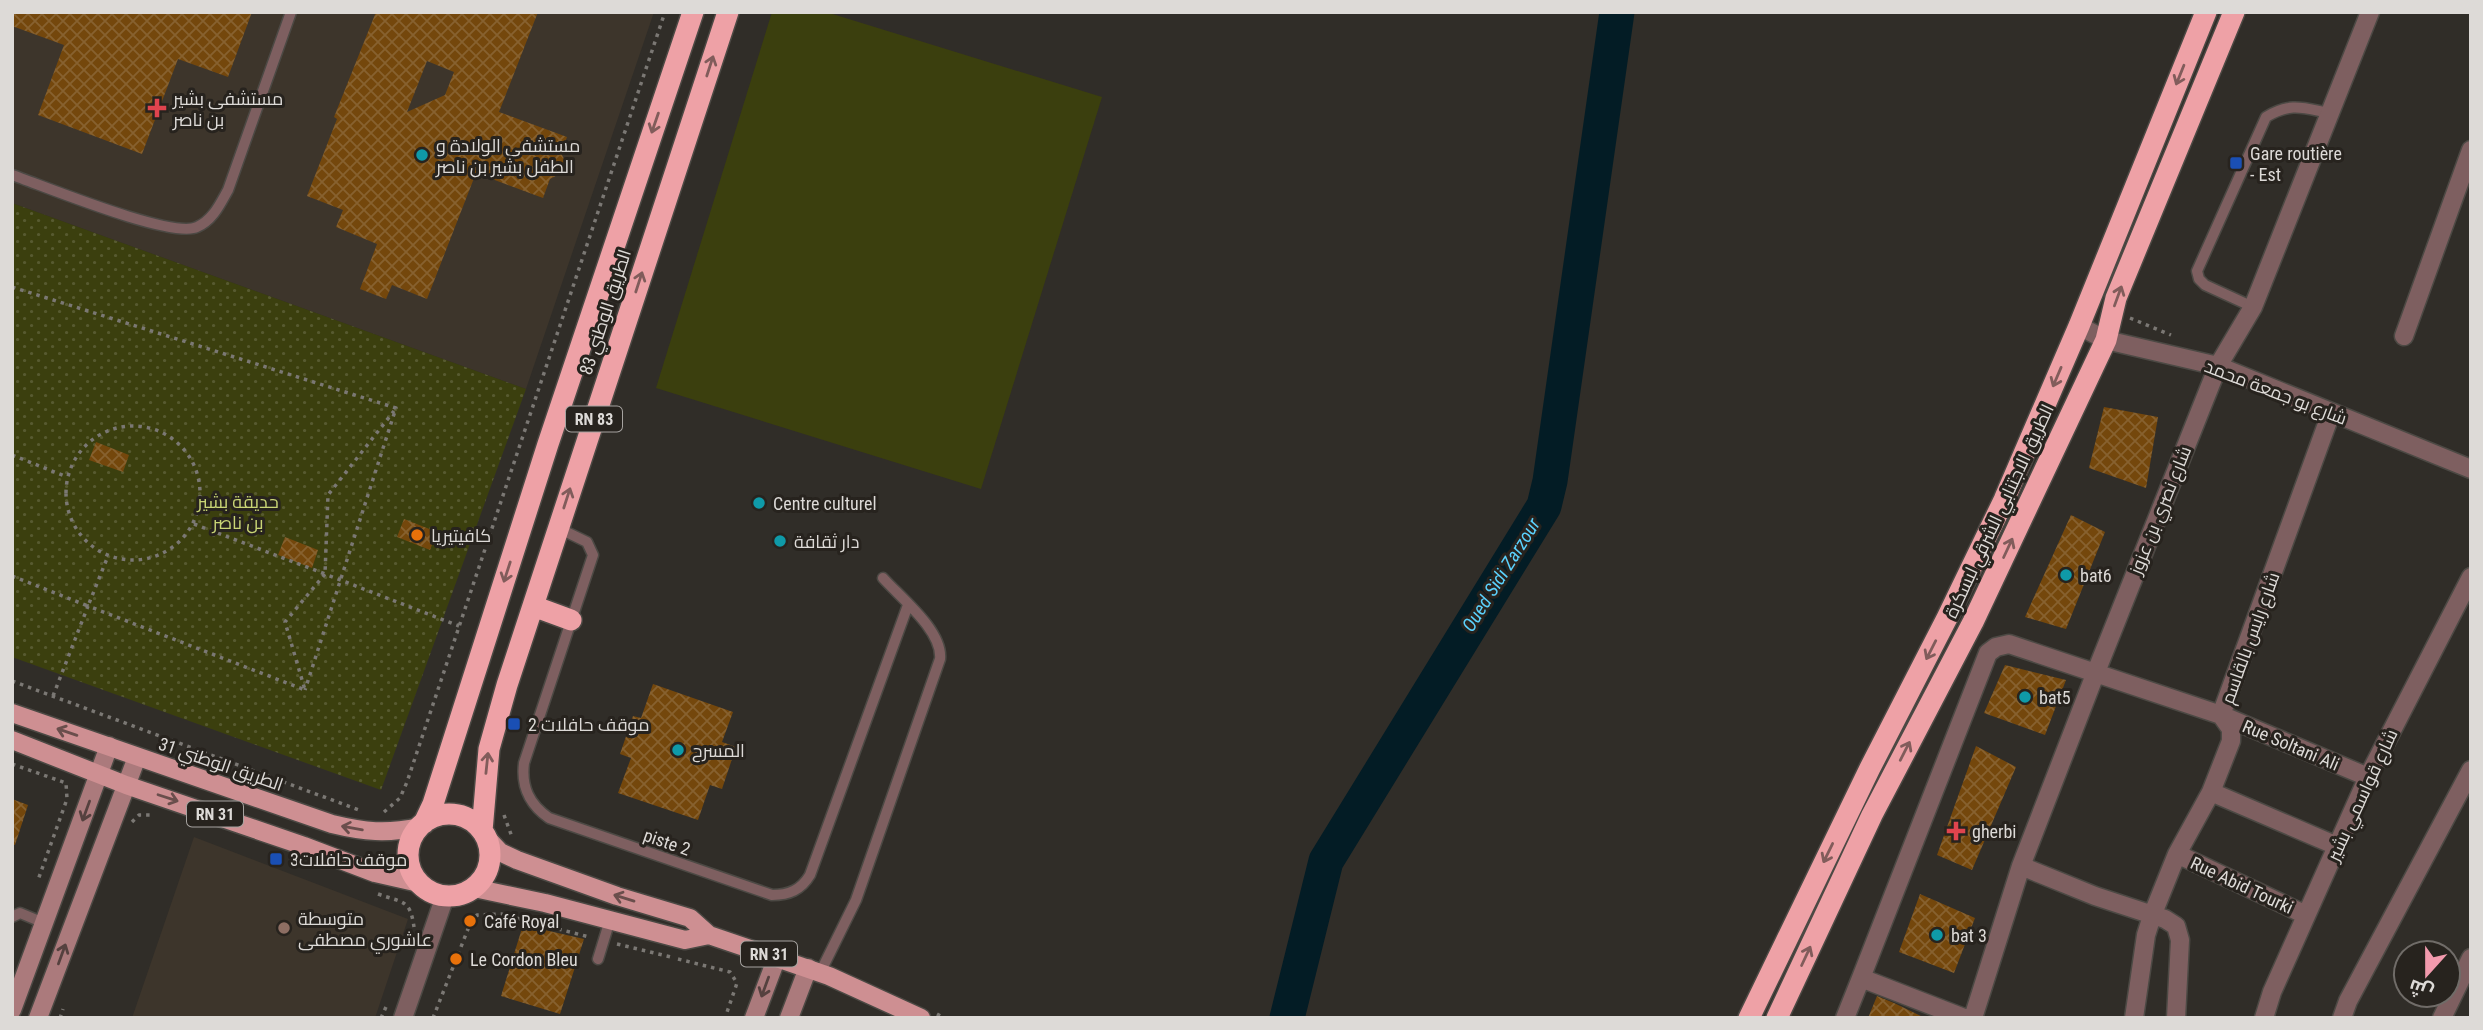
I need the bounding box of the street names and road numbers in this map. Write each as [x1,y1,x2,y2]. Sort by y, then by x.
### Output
street label: الطريق الوطني 83 [575,247,639,379]
street label: شارع بو جمعة محمد [2201,355,2350,431]
street label: الطريق الاجتنابي الشرقي لبسكرة [1940,401,2061,623]
road number: RN 83 [566,406,622,432]
street label: شارع نصري بن عزوز [2124,443,2199,580]
street label: شارع رايس بالقاسم [2216,569,2285,707]
street label: Rue Soltani Ali [2240,715,2342,775]
street label: شارع قواسمي بشير [2322,726,2405,867]
street label: الطريق الوطني 31 [155,733,286,799]
road number: RN 31 [187,802,243,827]
street label: piste 2 [641,824,693,860]
street label: Rue Abid Tourki [2187,852,2297,918]
road number: RN 31 [741,942,797,966]

